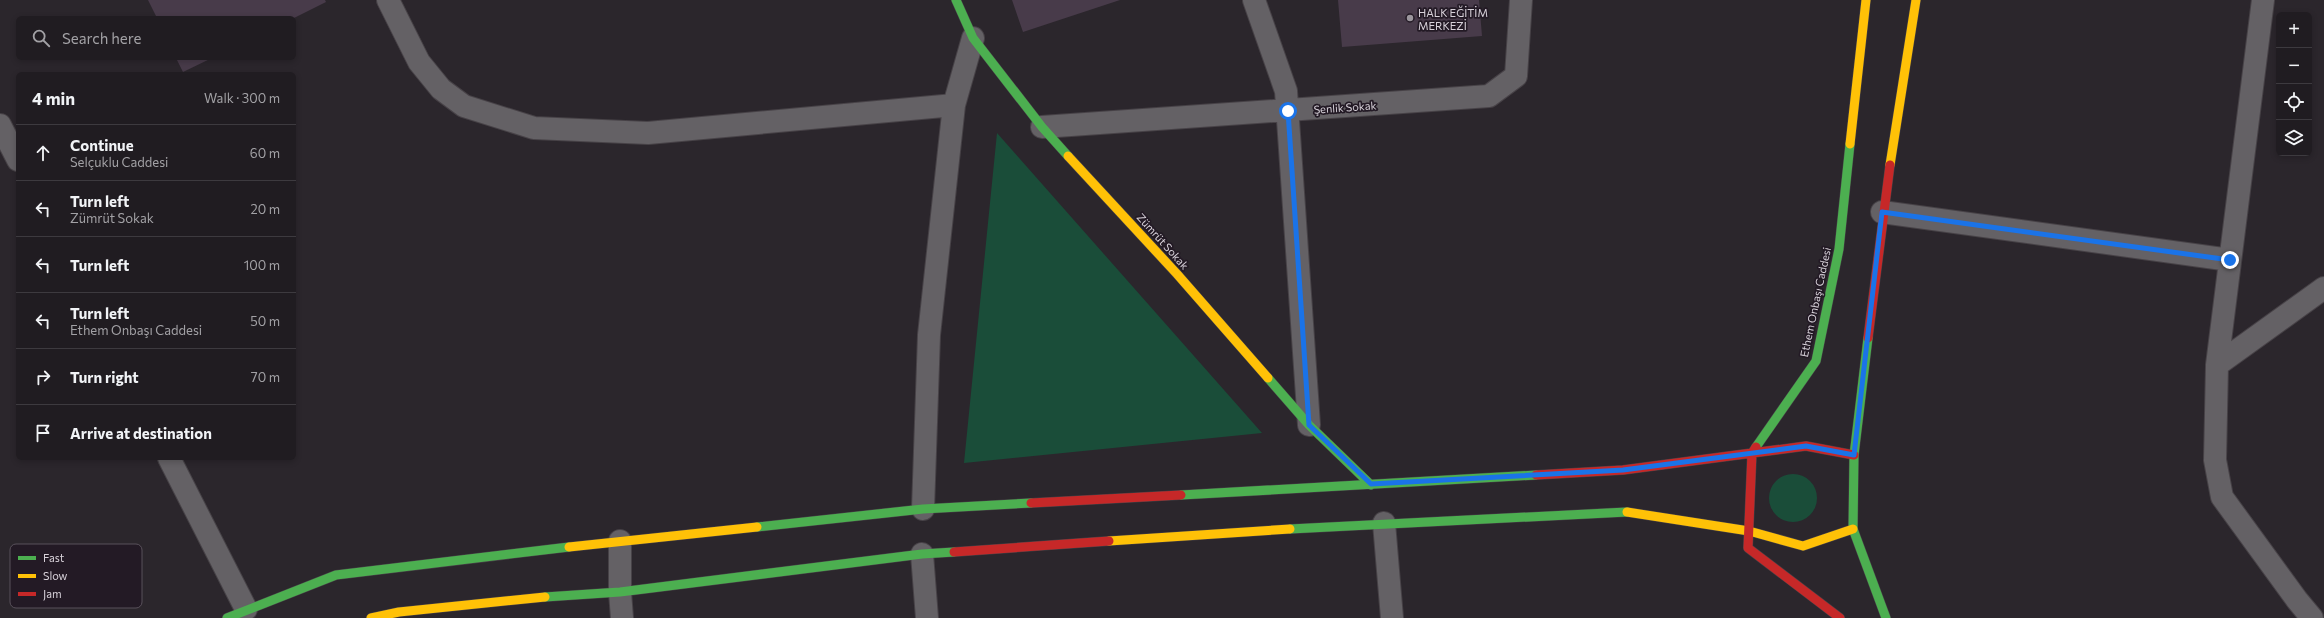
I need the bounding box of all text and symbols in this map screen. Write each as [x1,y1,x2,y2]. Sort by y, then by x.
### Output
place label: HALK EĞİTİM MERKEZİ [1418,5,1488,32]
map controls [2276,12,2312,156]
button: + [2276,12,2312,48]
marker: HALK EĞİTİM MERKEZİ [1405,13,1415,23]
search box [16,16,296,60]
icon: search [30,27,52,49]
text: Search here [62,29,141,47]
button: − [2276,48,2312,84]
button: locate [2276,84,2312,120]
text: 4 min [32,88,75,109]
text: Walk · 300 m [204,90,280,106]
street label: Şenlik Sokak [1313,98,1377,116]
route start [1279,102,1297,120]
button: layers [2276,120,2312,156]
text: Continue [70,136,134,154]
icon: ahead [32,142,54,164]
text: 60 m [250,145,280,161]
text: Selçuklu Caddesi [70,154,168,170]
text: Turn left [70,192,129,210]
icon: left [32,198,54,220]
text: 20 m [251,201,280,217]
text: Zümrüt Sokak [70,210,154,226]
street label: Zümrüt Sokak [1134,210,1192,272]
street label: Ethem Onbaşı Caddesi [1797,246,1833,358]
route end [2221,251,2239,269]
icon: left [32,254,54,276]
text: Turn left [70,256,129,274]
text: 100 m [244,257,280,273]
text: Turn left [70,304,129,322]
icon: left [32,310,54,332]
text: 50 m [250,313,280,329]
text: Ethem Onbaşı Caddesi [70,322,202,338]
icon: right [32,366,54,388]
text: Turn right [70,368,139,386]
text: 70 m [251,369,280,385]
icon: arrive [32,422,54,444]
text: Arrive at destination [70,424,212,442]
legend [10,544,142,608]
text: Fast [43,551,65,564]
text: Slow [43,569,68,582]
text: Jam [43,587,62,601]

